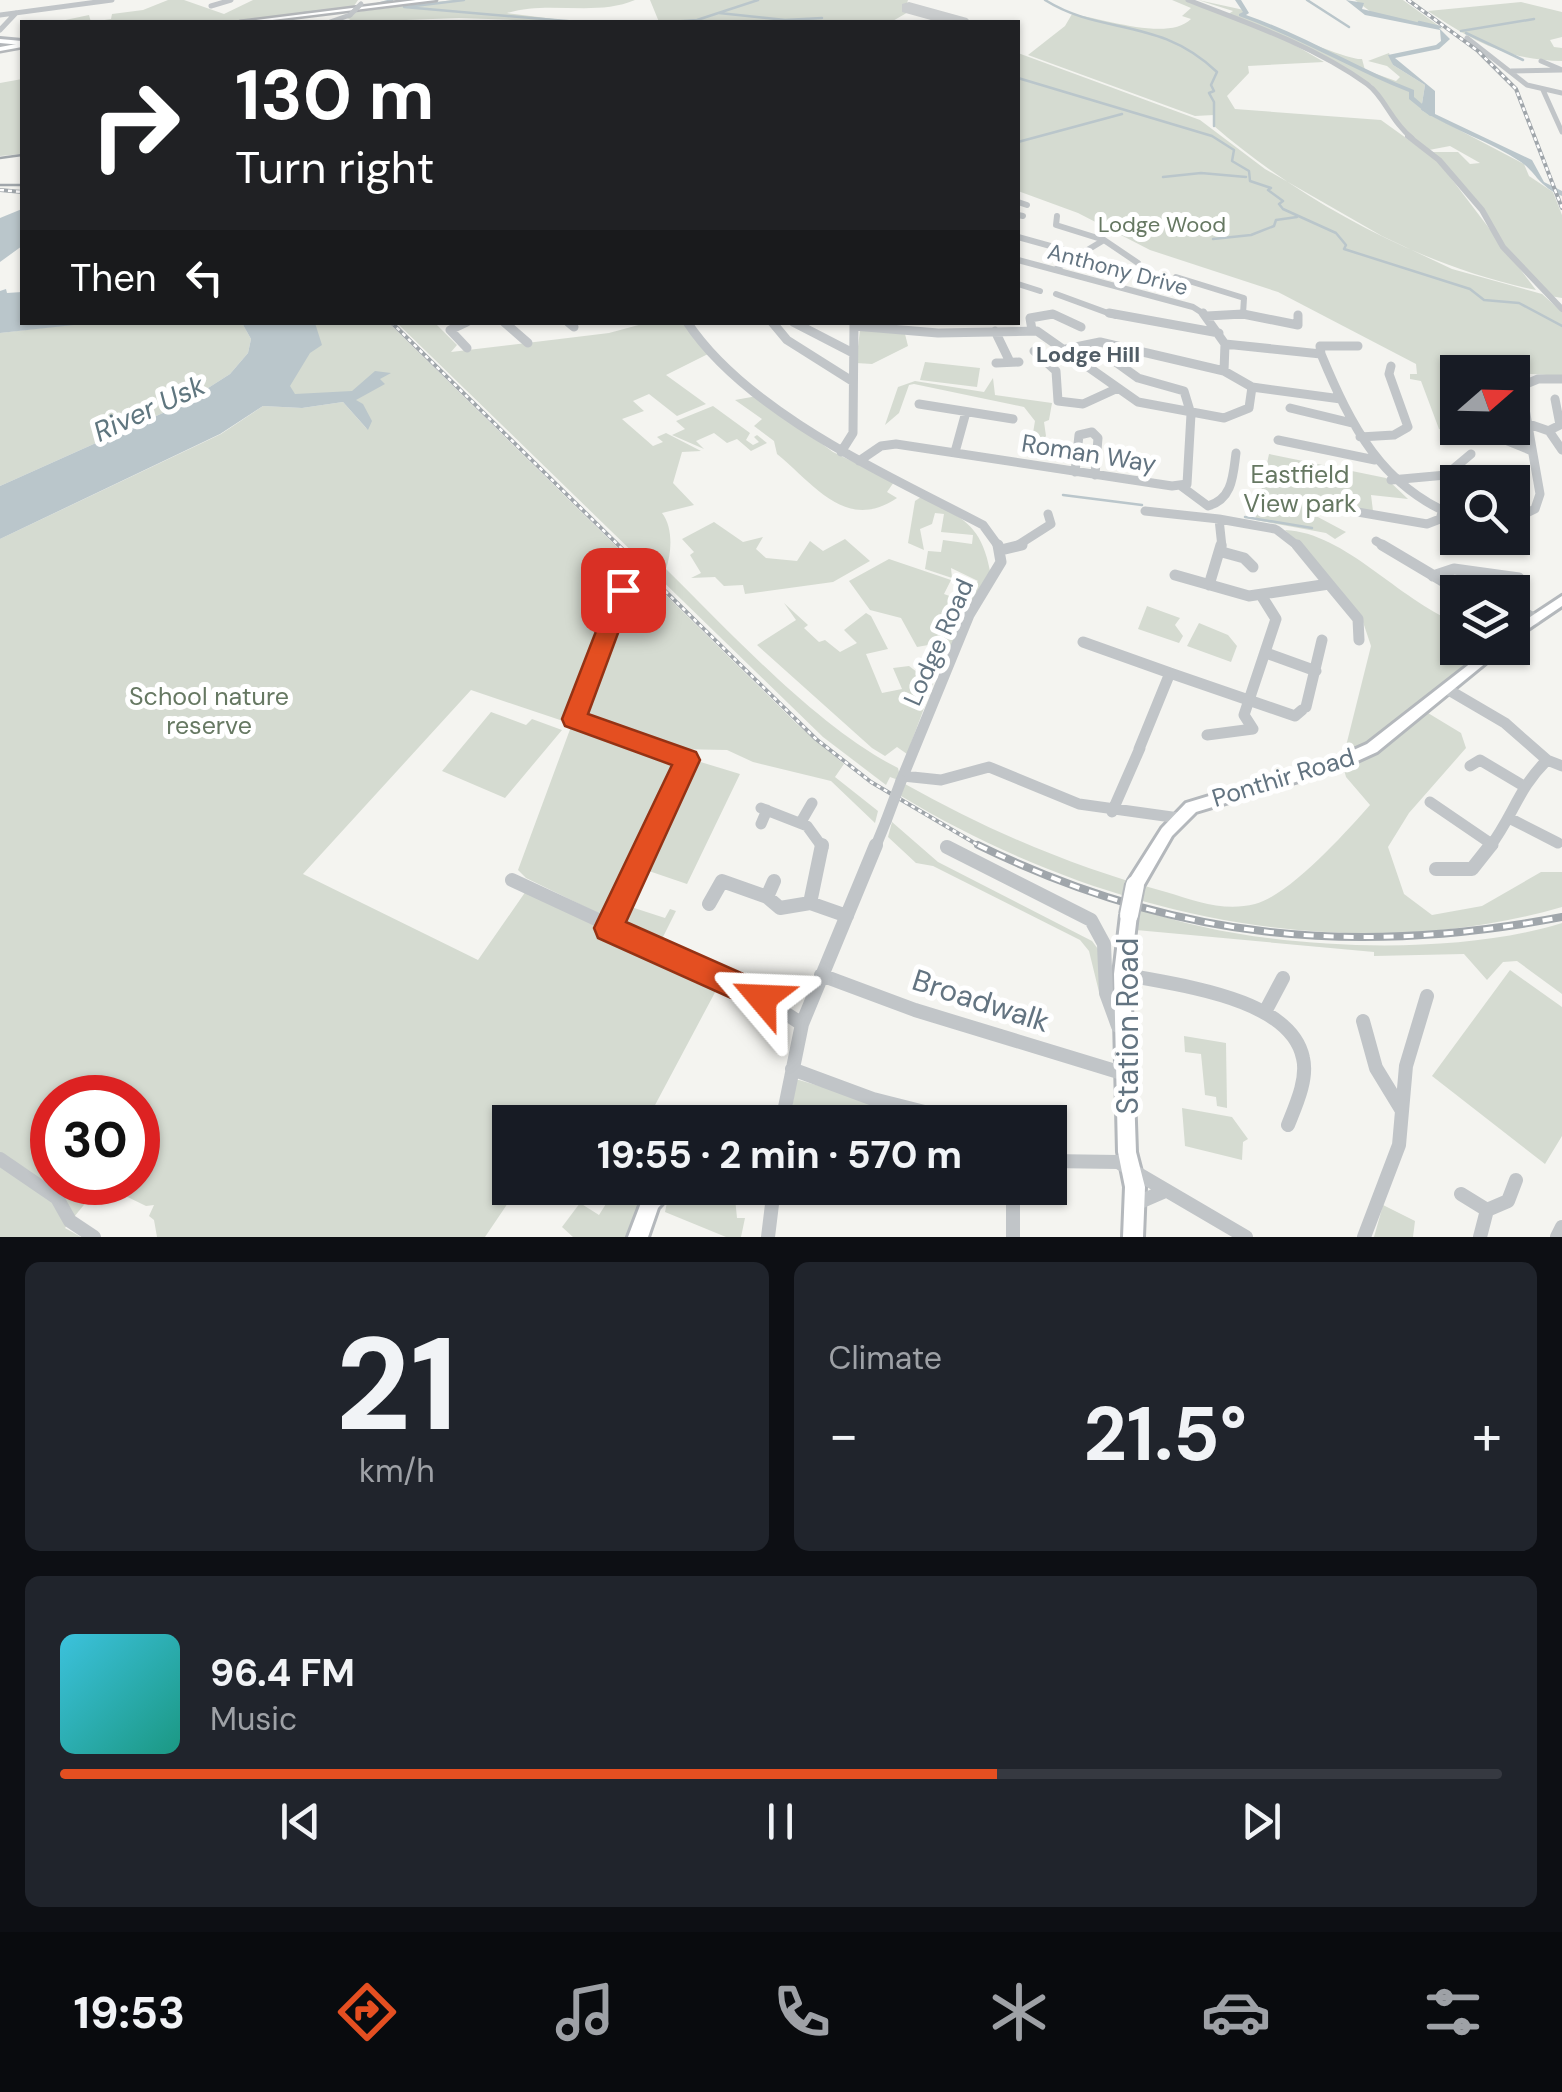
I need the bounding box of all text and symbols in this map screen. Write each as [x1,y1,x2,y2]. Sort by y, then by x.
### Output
text: 130 m [235,50,434,141]
icon: right [70,60,200,190]
text: Turn right [235,138,434,197]
park label: Lodge Wood [1098,210,1226,239]
street label: Anthony Drive [1045,237,1191,302]
icon: left [177,250,232,305]
text: Then [70,253,157,303]
district label: Lodge Hill [1036,340,1140,369]
north arrow [1440,355,1530,445]
map controls [1440,355,1530,665]
water label: River Usk [87,366,212,450]
street label: Roman Way [1019,427,1159,480]
park label: Eastfield View park [1243,458,1357,520]
button: search [1440,465,1530,555]
pin [581,548,666,633]
icon: arrive [596,563,651,618]
street label: Lodge Road [896,574,981,711]
button: layers [1440,575,1530,665]
park label: School nature reserve [129,680,289,742]
street label: Ponthir Road [1208,740,1358,815]
street label: Station Road [1108,938,1147,1114]
position arrow [710,946,814,1050]
street label: Broadwalk [908,960,1055,1041]
speed limit sign: 30 [30,1075,160,1205]
text: 19:55 · 2 min · 570 m [597,1130,962,1180]
text: 21 [336,1300,458,1469]
text: Climate [829,1337,942,1379]
text: 21.5° [1084,1386,1247,1483]
text: − [829,1399,859,1471]
text: + [1472,1399,1502,1471]
text: km/h [359,1450,435,1492]
text: 96.4 FM [210,1648,355,1698]
text: Music [210,1698,297,1740]
icon: previous [273,1794,328,1849]
icon: pause [753,1794,808,1849]
icon: next [1234,1794,1289,1849]
icon: directions [332,1977,402,2047]
icon: music [550,1977,620,2047]
icon: phone [767,1977,837,2047]
icon: climate [984,1977,1054,2047]
icon: car [1201,1977,1271,2047]
icon: filters [1418,1977,1488,2047]
text: 19:53 [74,1983,185,2042]

